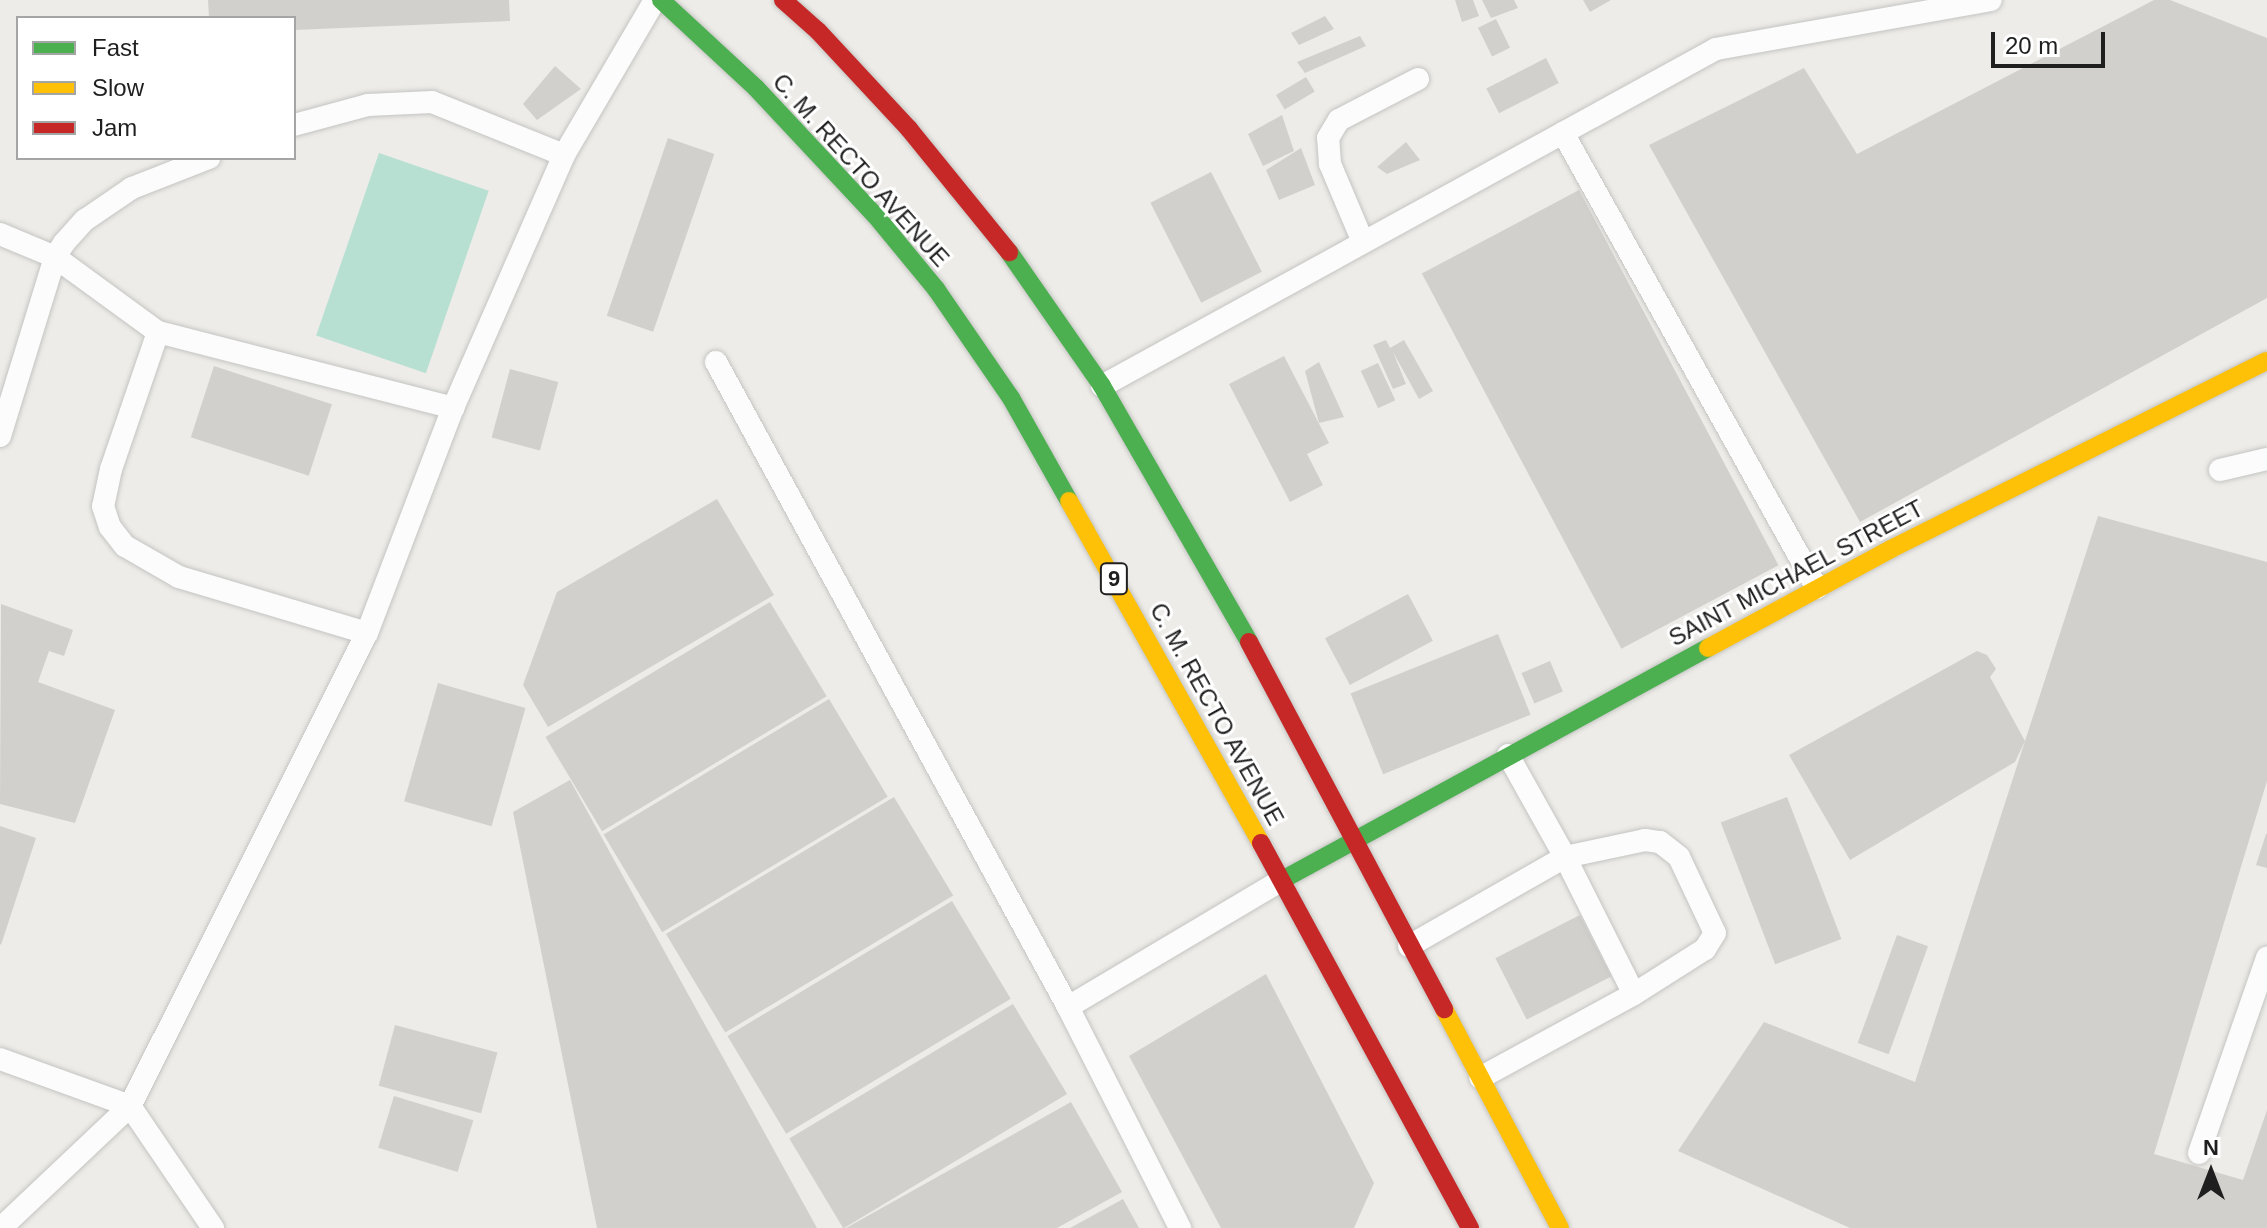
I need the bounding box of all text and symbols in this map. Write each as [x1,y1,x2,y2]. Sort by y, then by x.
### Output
legend [16,16,296,160]
scale bar [1995,16,2109,66]
text: 20 m [2005,32,2058,59]
text: Fast [92,34,139,61]
street label: C. M. RECTO AVENUE [766,67,956,273]
text: Slow [92,74,144,101]
text: Jam [92,114,137,141]
street label: SAINT MICHAEL STREET [1663,493,1929,653]
road number: 9 [1098,561,1130,597]
street label: C. M. RECTO AVENUE [1144,597,1290,831]
north arrow [2171,1132,2251,1212]
text: N [2203,1135,2219,1160]

